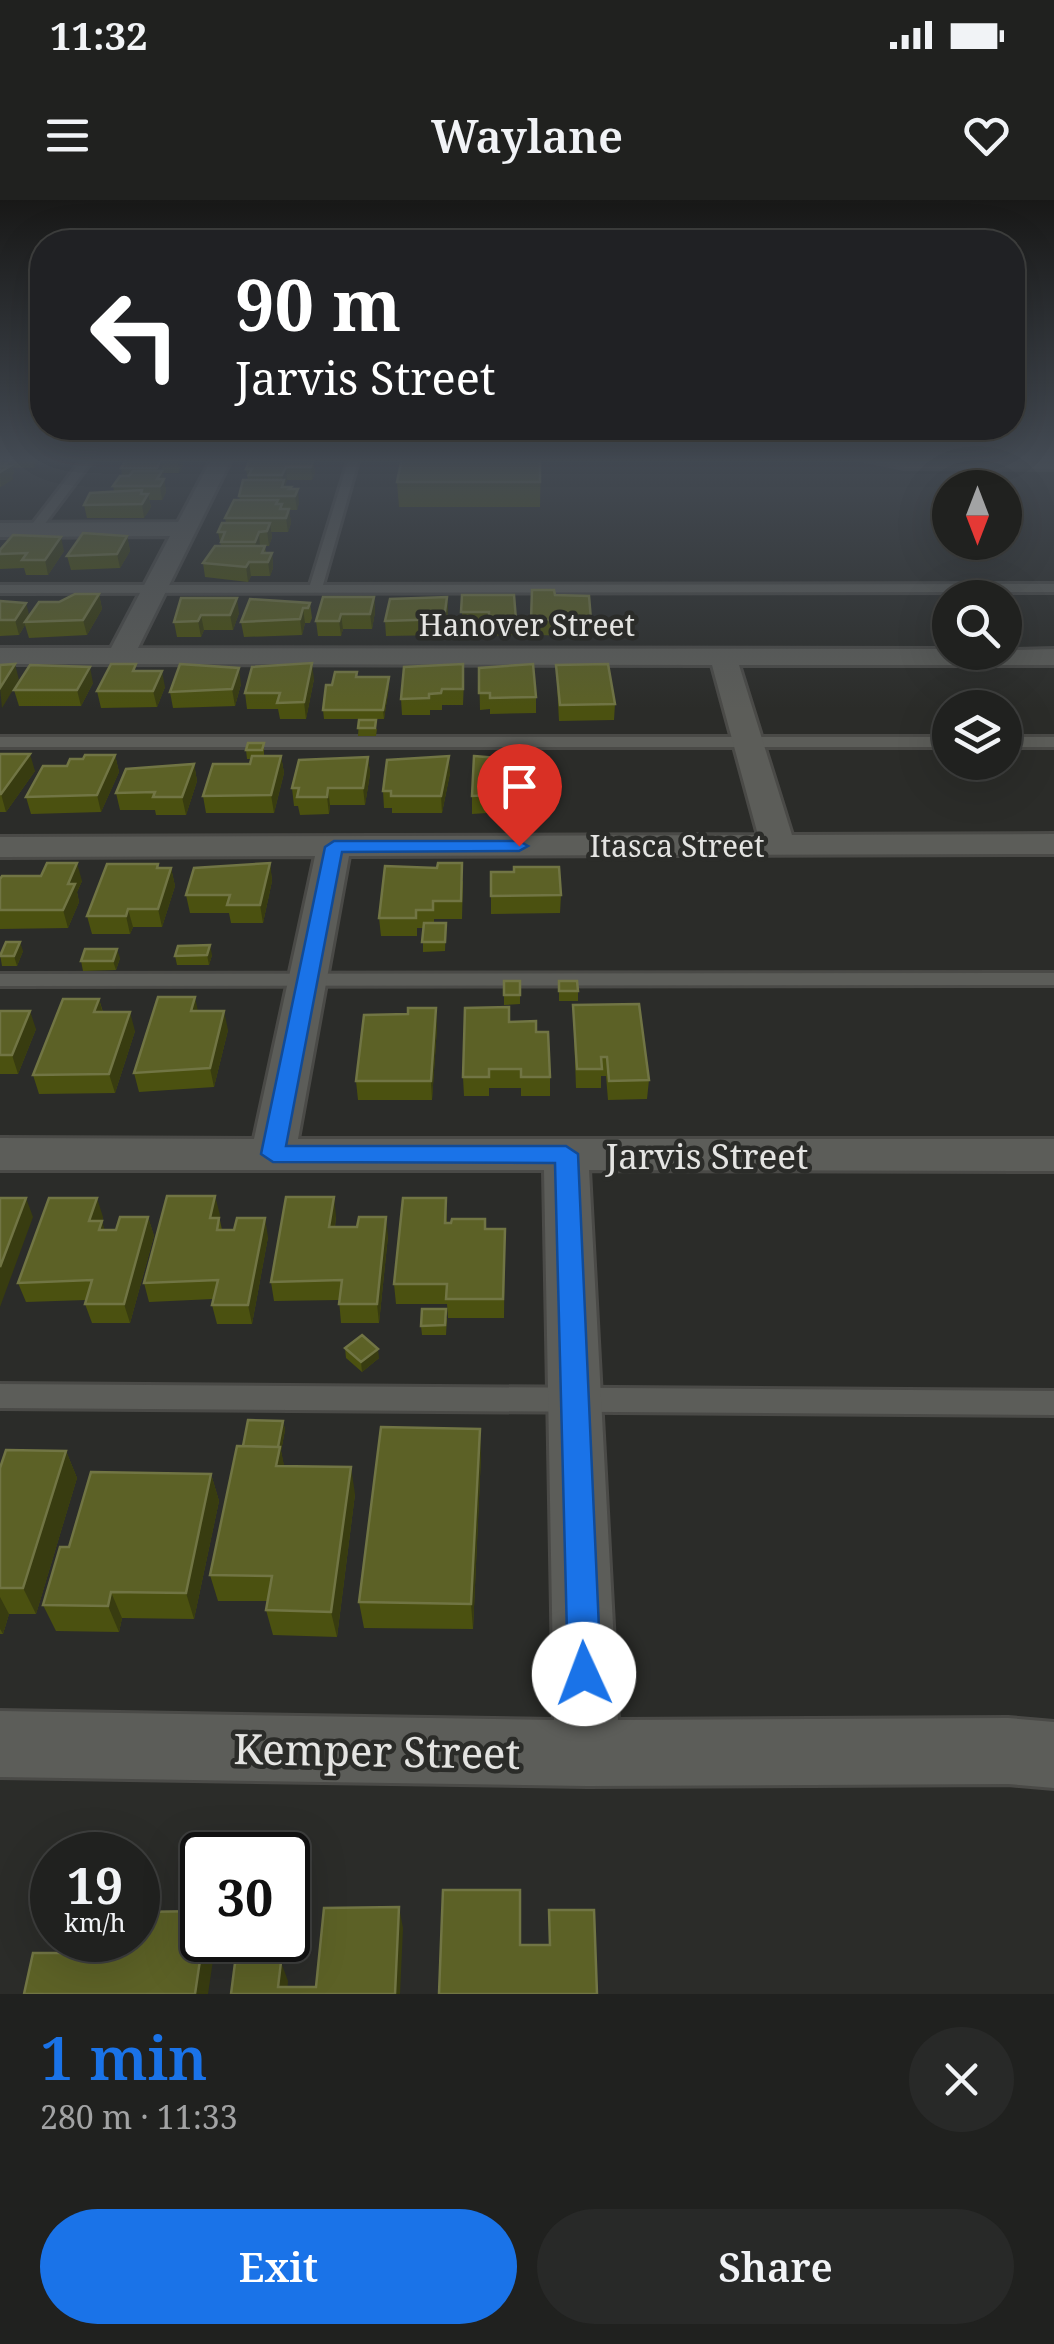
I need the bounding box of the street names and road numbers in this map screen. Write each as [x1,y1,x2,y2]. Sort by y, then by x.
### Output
street label: Hanover Street [419,604,635,645]
street label: Itasca Street [589,825,765,866]
street label: Jarvis Street [605,1132,808,1179]
street label: Kemper Street [233,1719,521,1781]

